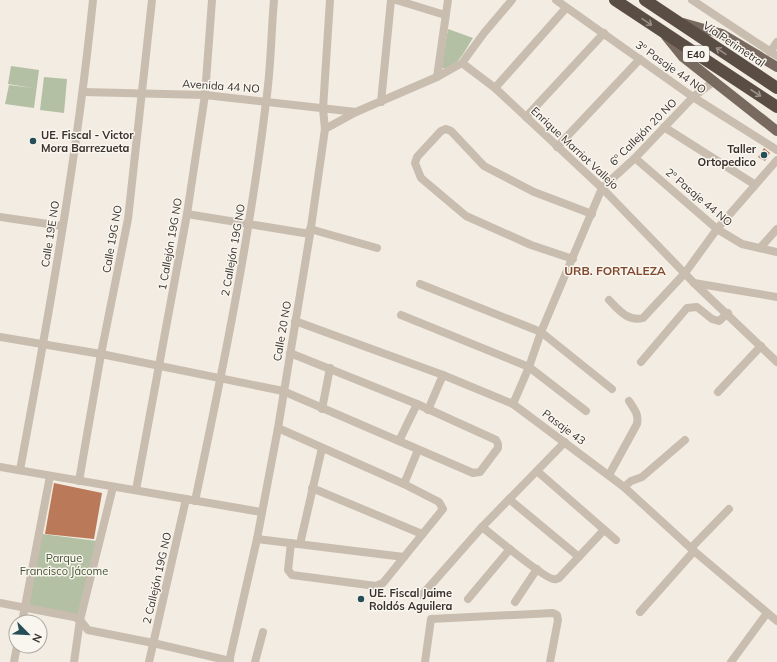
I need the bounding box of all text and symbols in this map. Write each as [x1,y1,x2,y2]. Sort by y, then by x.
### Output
one-way arrow [641,18,652,26]
street label: Vía Perimetral [700,18,768,70]
street label: 3º Pasaje 44 NO [633,37,709,97]
road number: E40 [683,46,709,62]
one-way arrow [716,47,727,55]
street label: Avenida 44 NO [182,76,260,96]
one-way arrow [750,89,761,97]
street label: 6º Callejón 20 NO [606,95,680,169]
street label: Enrique Marriot Vallejo [528,104,622,192]
place label: UE. Fiscal - Victor Mora Barrezueta [41,128,134,155]
marker: UE. Fiscal - Victor Mora Barrezueta [28,136,38,146]
place label: Taller Ortopedico [698,142,757,169]
marker: Taller Ortopedico [759,150,769,160]
street label: 2º Pasaje 44 NO [663,165,735,229]
street label: 1 Callejón 19G NO [155,197,185,291]
street label: Calle 19E NO [38,200,62,268]
street label: 2 Callejón 19G NO [218,203,248,297]
street label: Calle 19G NO [99,204,125,274]
district label: URB. FORTALEZA [564,263,666,278]
street label: Calle 20 NO [270,300,294,362]
street label: Pasaje 43 [540,406,588,448]
street label: 2 Callejón 19G NO [140,531,174,625]
park label: Parque Francisco Jácome [20,551,108,578]
place label: UE. Fiscal Jaime Roldós Aguilera [369,586,452,613]
marker: UE. Fiscal Jaime Roldós Aguilera [356,594,366,604]
north arrow [8,614,48,654]
text: N [29,631,45,645]

